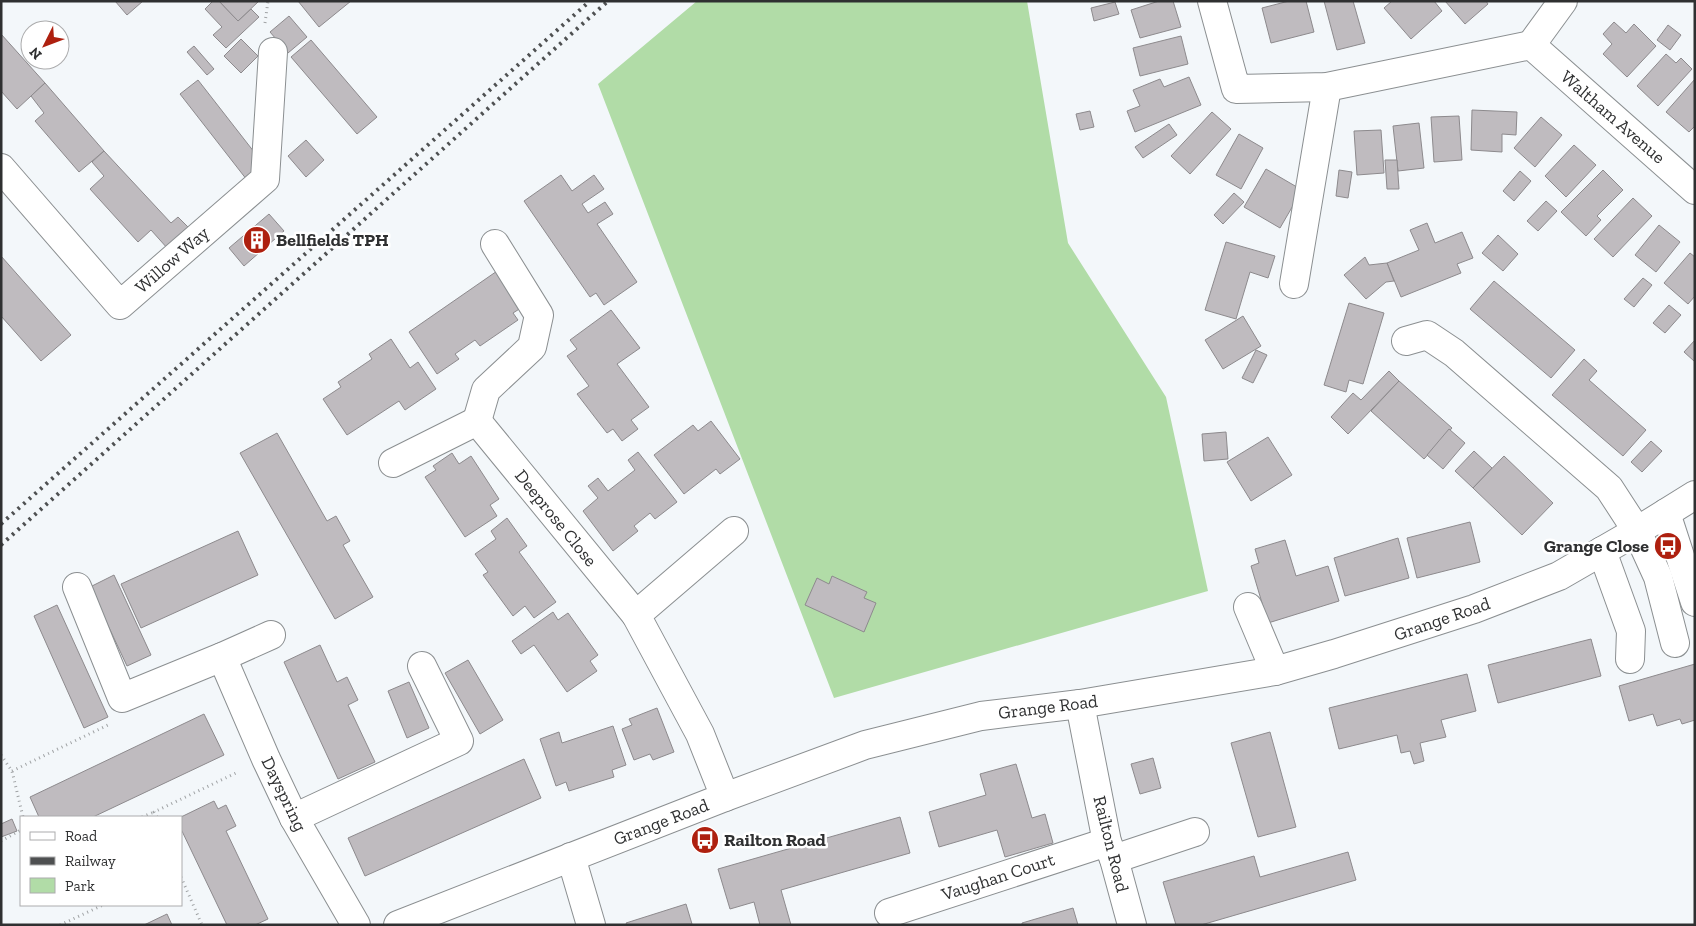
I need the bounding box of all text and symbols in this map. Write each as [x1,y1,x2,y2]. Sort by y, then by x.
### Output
north arrow [20,20,70,70]
text: N [26,43,46,63]
street label: Waltham Avenue [1556,66,1670,168]
street label: Willow Way [131,221,214,298]
building icon: Bellfields TPH [242,225,272,255]
place label: Bellfields TPH [276,229,389,251]
street label: Deeprose Close [510,465,602,571]
bus stop icon: Grange Close [1653,531,1683,561]
place label: Grange Close [1544,535,1649,557]
street label: Grange Road [1391,592,1493,646]
street label: Grange Road [997,690,1099,724]
street label: Dayspring [256,753,312,835]
street label: Railton Road [1088,793,1134,895]
street label: Grange Road [610,794,712,850]
legend [20,816,182,906]
bus stop icon: Railton Road [690,825,720,855]
text: Road [65,827,98,845]
place label: Railton Road [724,829,827,851]
street label: Vaughan Court [938,848,1058,906]
text: Railway [65,852,116,870]
text: Park [65,877,95,895]

